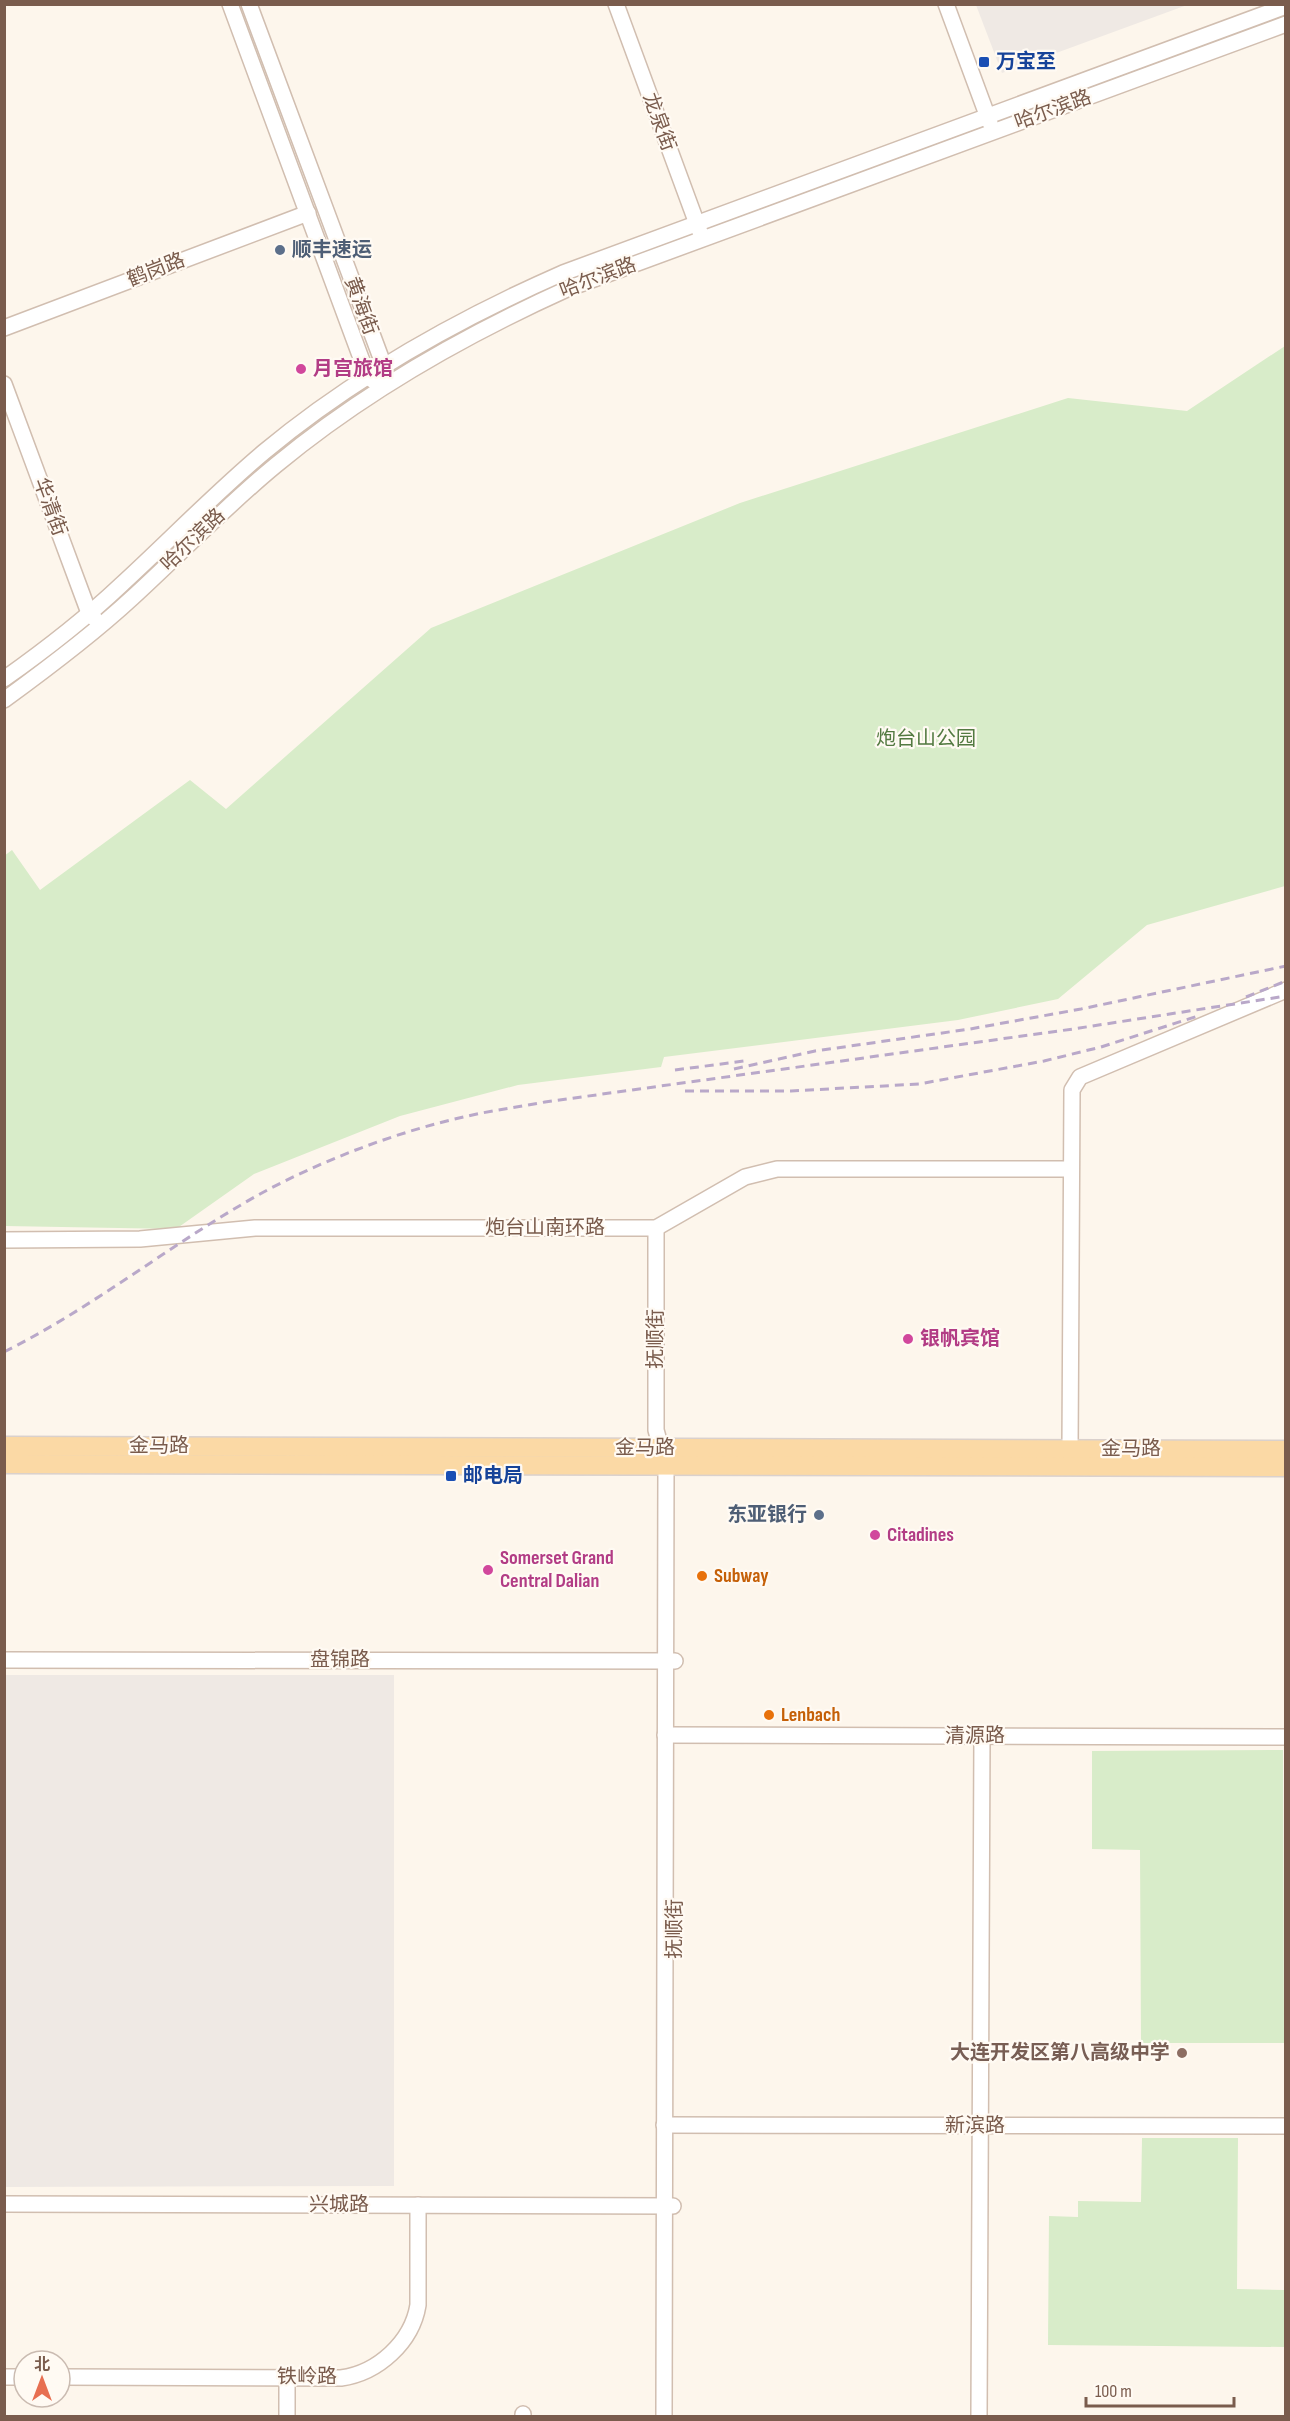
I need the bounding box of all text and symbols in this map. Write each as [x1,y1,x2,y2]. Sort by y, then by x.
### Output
place label: 万宝至 [996,50,1056,74]
marker: 万宝至 [977,55,991,69]
street label: 哈尔滨路 [1011,85,1095,135]
street label: 龙泉街 [637,90,681,154]
place label: 顺丰速运 [292,238,372,262]
marker: 顺丰速运 [273,243,287,257]
street label: 鹤岗路 [124,248,188,292]
street label: 哈尔滨路 [556,252,640,304]
street label: 黄海街 [339,274,383,338]
place label: 月宫旅馆 [313,357,393,381]
marker: 月宫旅馆 [294,362,308,376]
street label: 华清街 [28,475,72,539]
street label: 哈尔滨路 [156,504,230,576]
park label: 炮台山公园 [876,727,976,751]
street label: 炮台山南环路 [485,1216,605,1240]
street label: 抚顺街 [644,1309,668,1369]
place label: 银帆宾馆 [920,1327,1000,1351]
marker: 银帆宾馆 [901,1332,915,1346]
street label: 金马路 [129,1434,189,1458]
street label: 金马路 [615,1436,675,1460]
street label: 金马路 [1101,1437,1161,1461]
place label: 邮电局 [463,1464,523,1488]
marker: 邮电局 [444,1469,458,1483]
place label: 东亚银行 [727,1503,807,1527]
marker: 东亚银行 [812,1508,826,1522]
place label: Citadines [887,1523,954,1547]
marker: Citadines [868,1528,882,1542]
place label: Somerset Grand Central Dalian [500,1546,614,1593]
marker: Somerset Grand Central Dalian [481,1563,495,1577]
place label: Subway [714,1564,769,1588]
marker: Subway [695,1569,709,1583]
street label: 盘锦路 [310,1648,370,1672]
place label: Lenbach [781,1703,840,1727]
marker: Lenbach [762,1708,776,1722]
street label: 清源路 [945,1724,1005,1748]
street label: 抚顺街 [663,1899,687,1959]
place label: 大连开发区第八高级中学 [950,2041,1170,2065]
marker: 大连开发区第八高级中学 [1175,2046,1189,2060]
street label: 新滨路 [945,2114,1005,2138]
street label: 兴城路 [309,2193,369,2217]
north arrow [12,2349,72,2409]
text: 北 [34,2356,50,2375]
street label: 铁岭路 [277,2365,337,2389]
scale bar [1086,2370,1234,2408]
text: 100 m [1095,2381,1132,2402]

